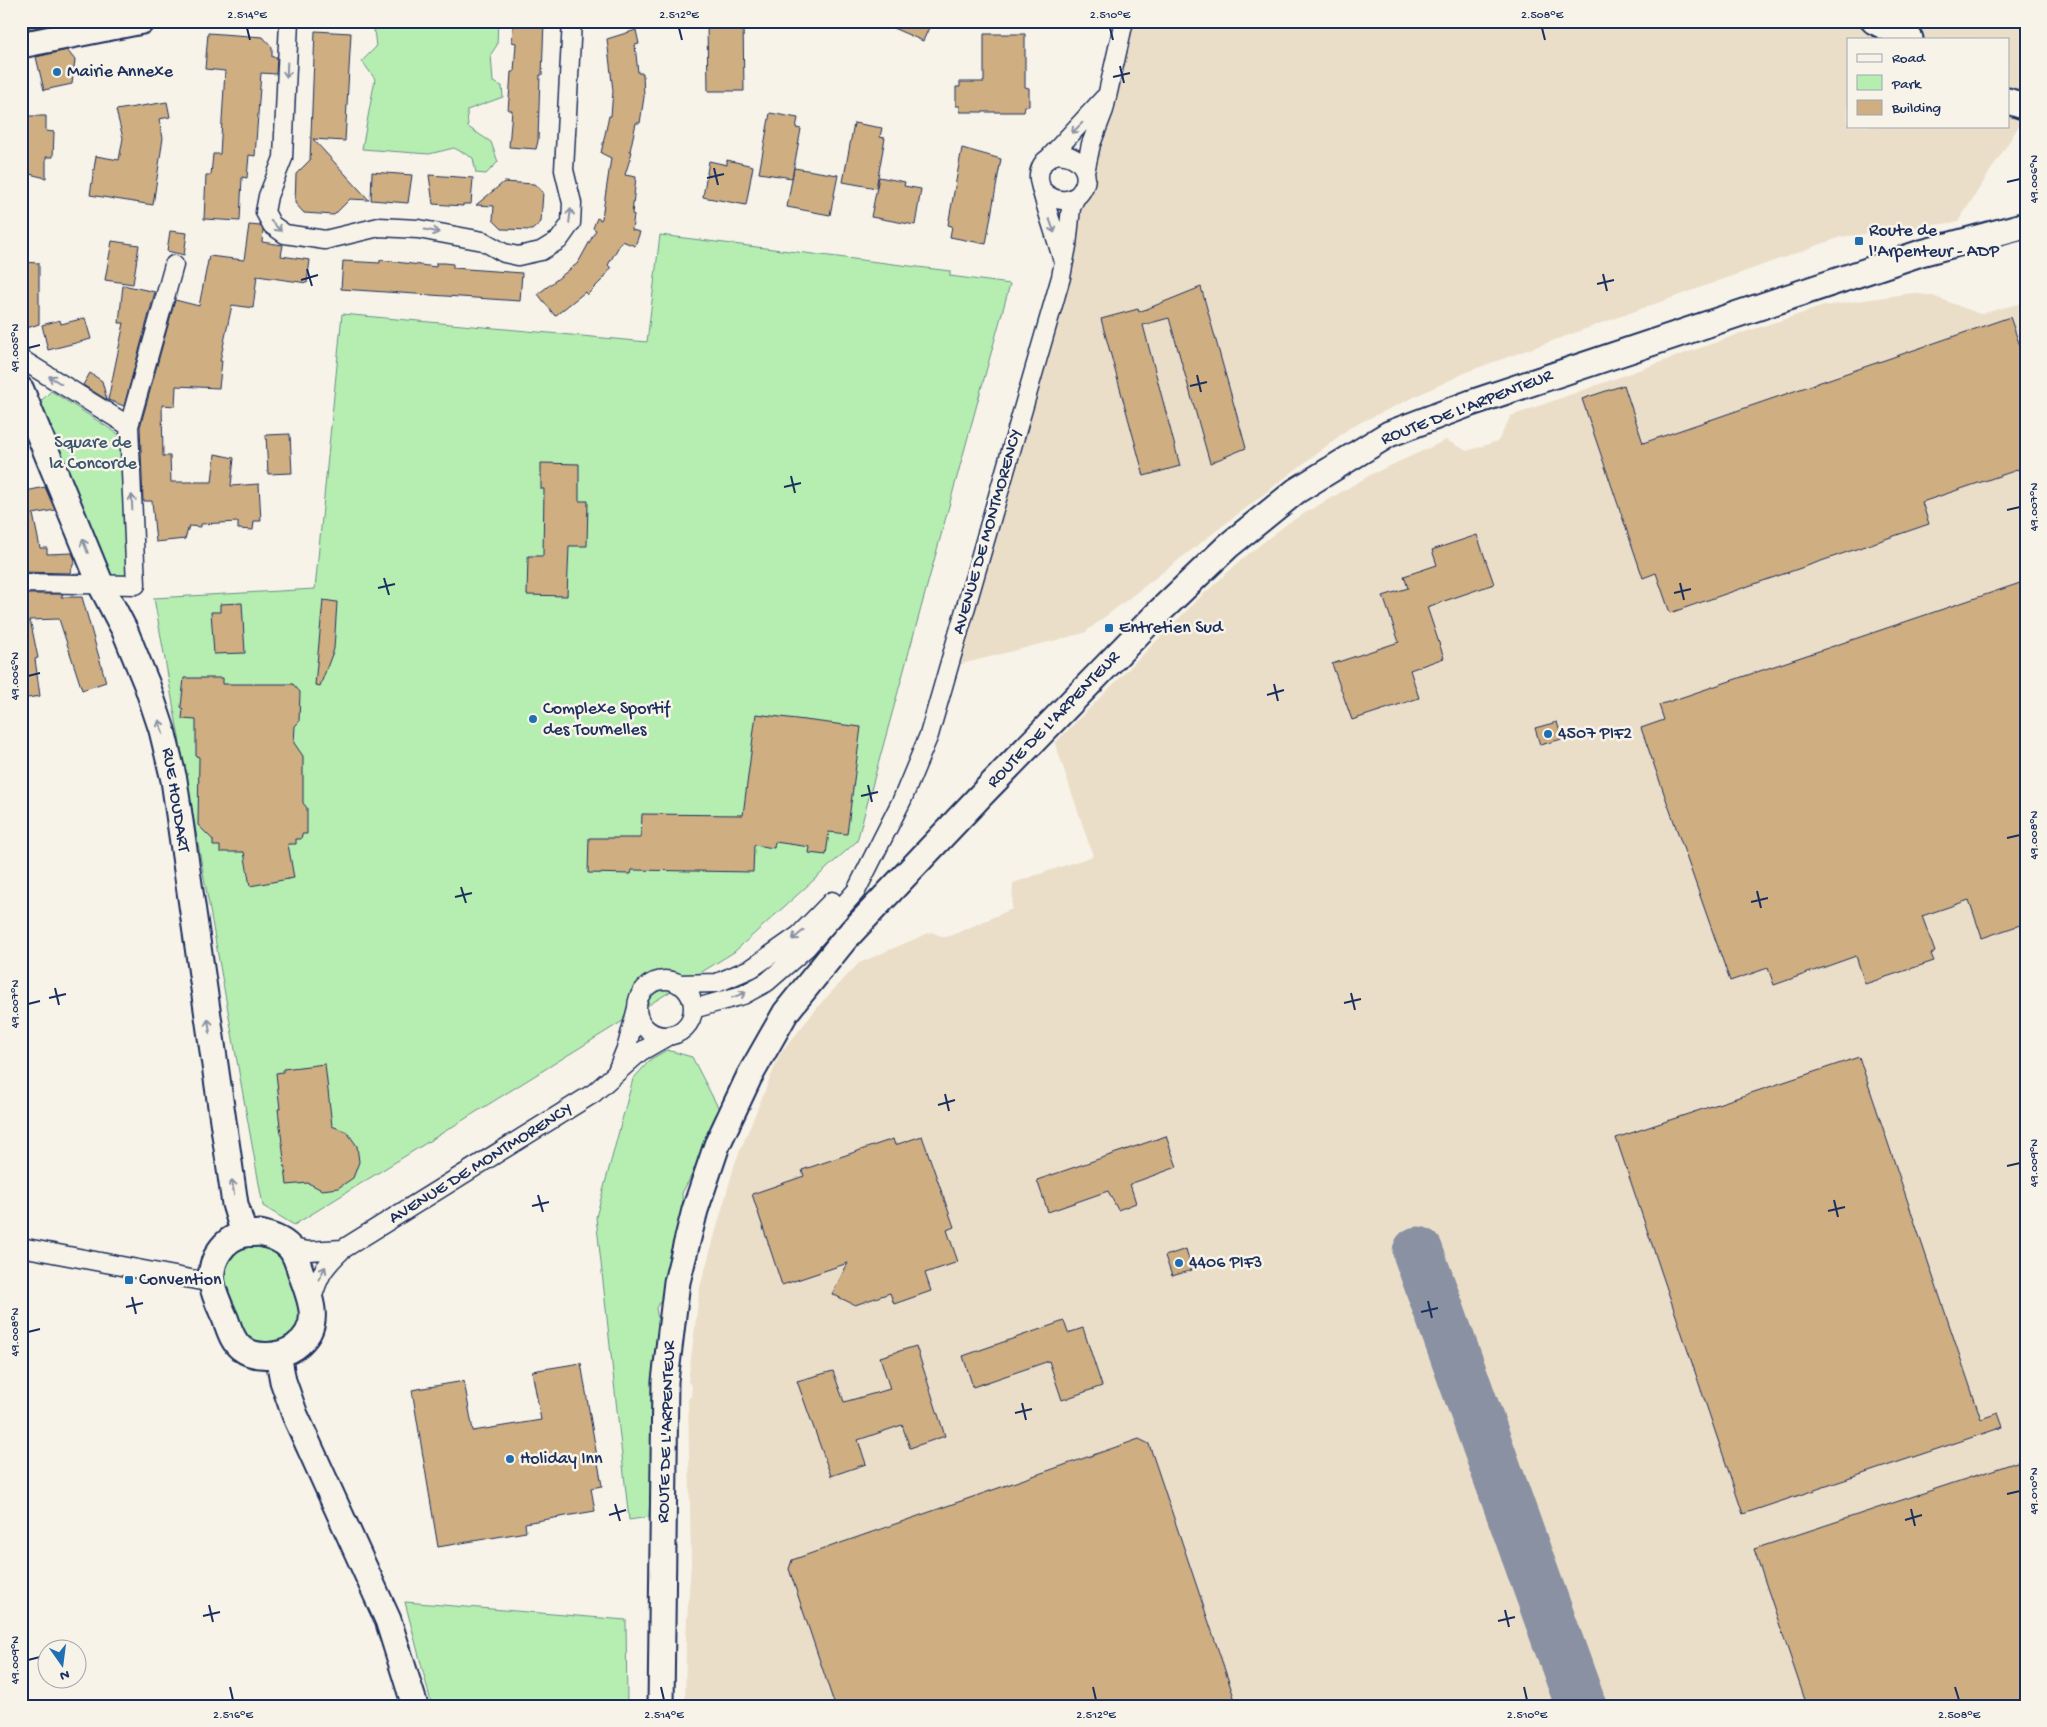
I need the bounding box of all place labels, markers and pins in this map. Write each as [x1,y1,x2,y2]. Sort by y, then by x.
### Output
place label: Mairie Annexe [67,62,174,83]
marker: Mairie Annexe [51,66,63,78]
place label: Route de l'Arpenteur - ADP [1869,221,2000,263]
marker: Route de l'Arpenteur - ADP [1853,235,1865,247]
place label: Entretien Sud [1119,618,1224,639]
marker: Entretien Sud [1103,622,1115,634]
place label: Complexe Sportif des Tournelles [543,699,671,741]
marker: Complexe Sportif des Tournelles [527,713,539,725]
place label: 4507 PIF2 [1558,724,1632,745]
marker: 4507 PIF2 [1542,728,1554,740]
place label: 4406 PIF3 [1189,1253,1262,1274]
marker: 4406 PIF3 [1173,1257,1185,1269]
place label: Convention [139,1270,222,1291]
marker: Convention [123,1274,135,1286]
place label: Holiday Inn [520,1449,603,1470]
marker: Holiday Inn [504,1453,516,1465]

